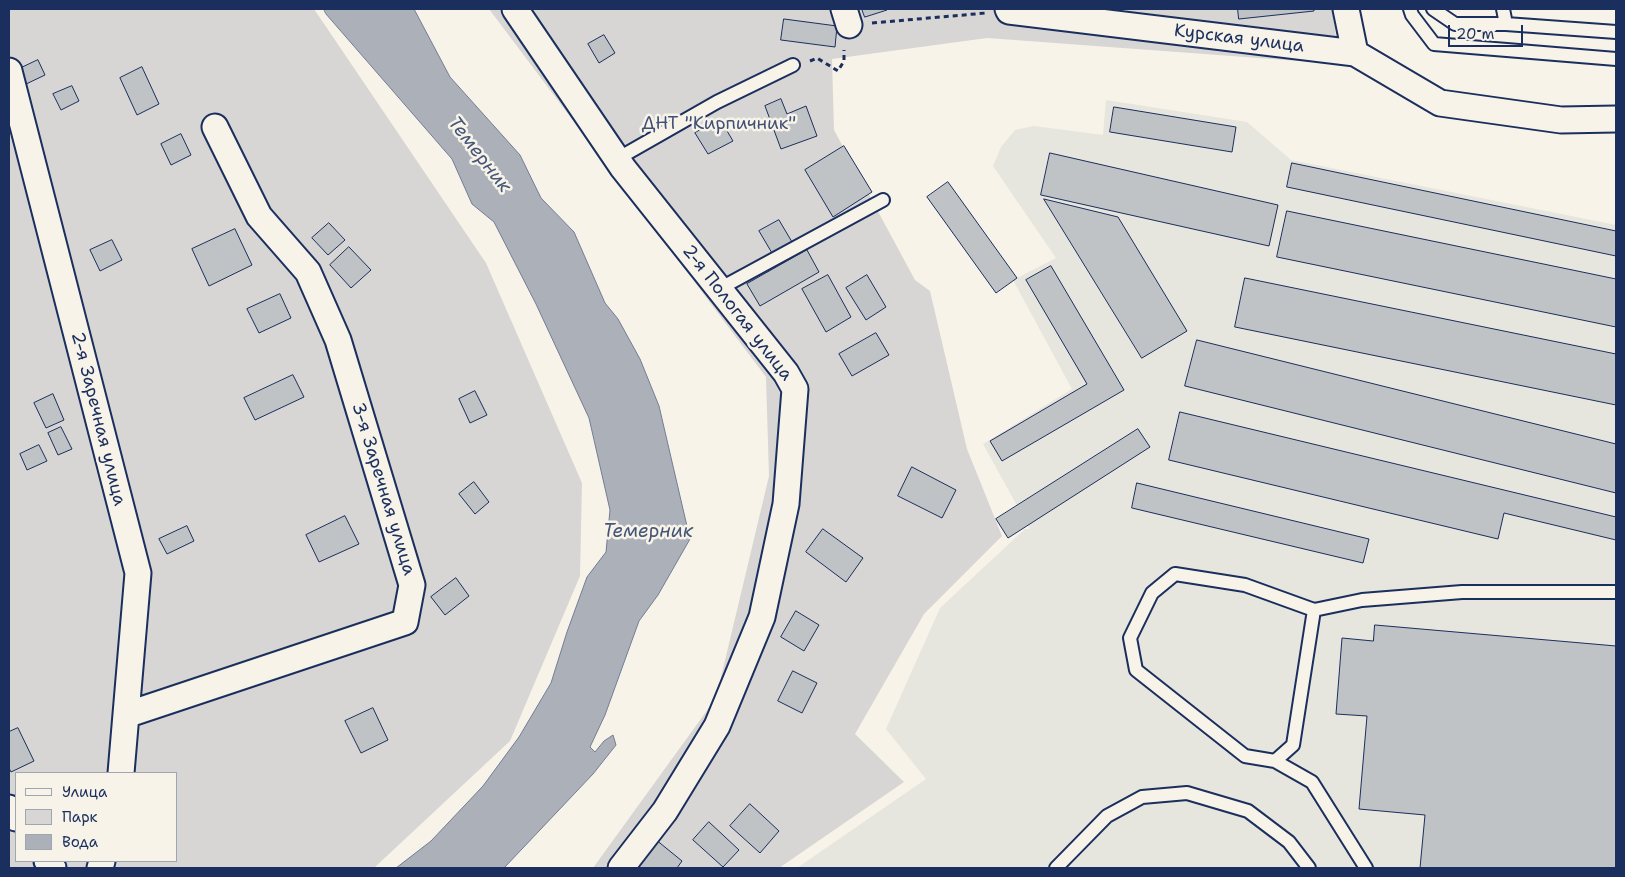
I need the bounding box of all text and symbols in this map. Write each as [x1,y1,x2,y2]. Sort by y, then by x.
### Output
scale bar [1450,15,1525,47]
street label: Курская улица [1173,20,1305,58]
text: 20 m [1456,24,1495,44]
water label: Темерник [442,113,516,197]
park label: ДНТ "Кирпичник" [642,113,796,135]
street label: 2-я Пологая улица [677,241,797,385]
street label: 2-я Заречная улица [66,330,130,508]
street label: 3-я Заречная улица [346,400,420,578]
water label: Темерник [603,521,693,543]
legend [15,772,178,862]
text: Улица [62,782,107,802]
text: Парк [62,807,98,827]
text: Вода [62,832,98,852]

